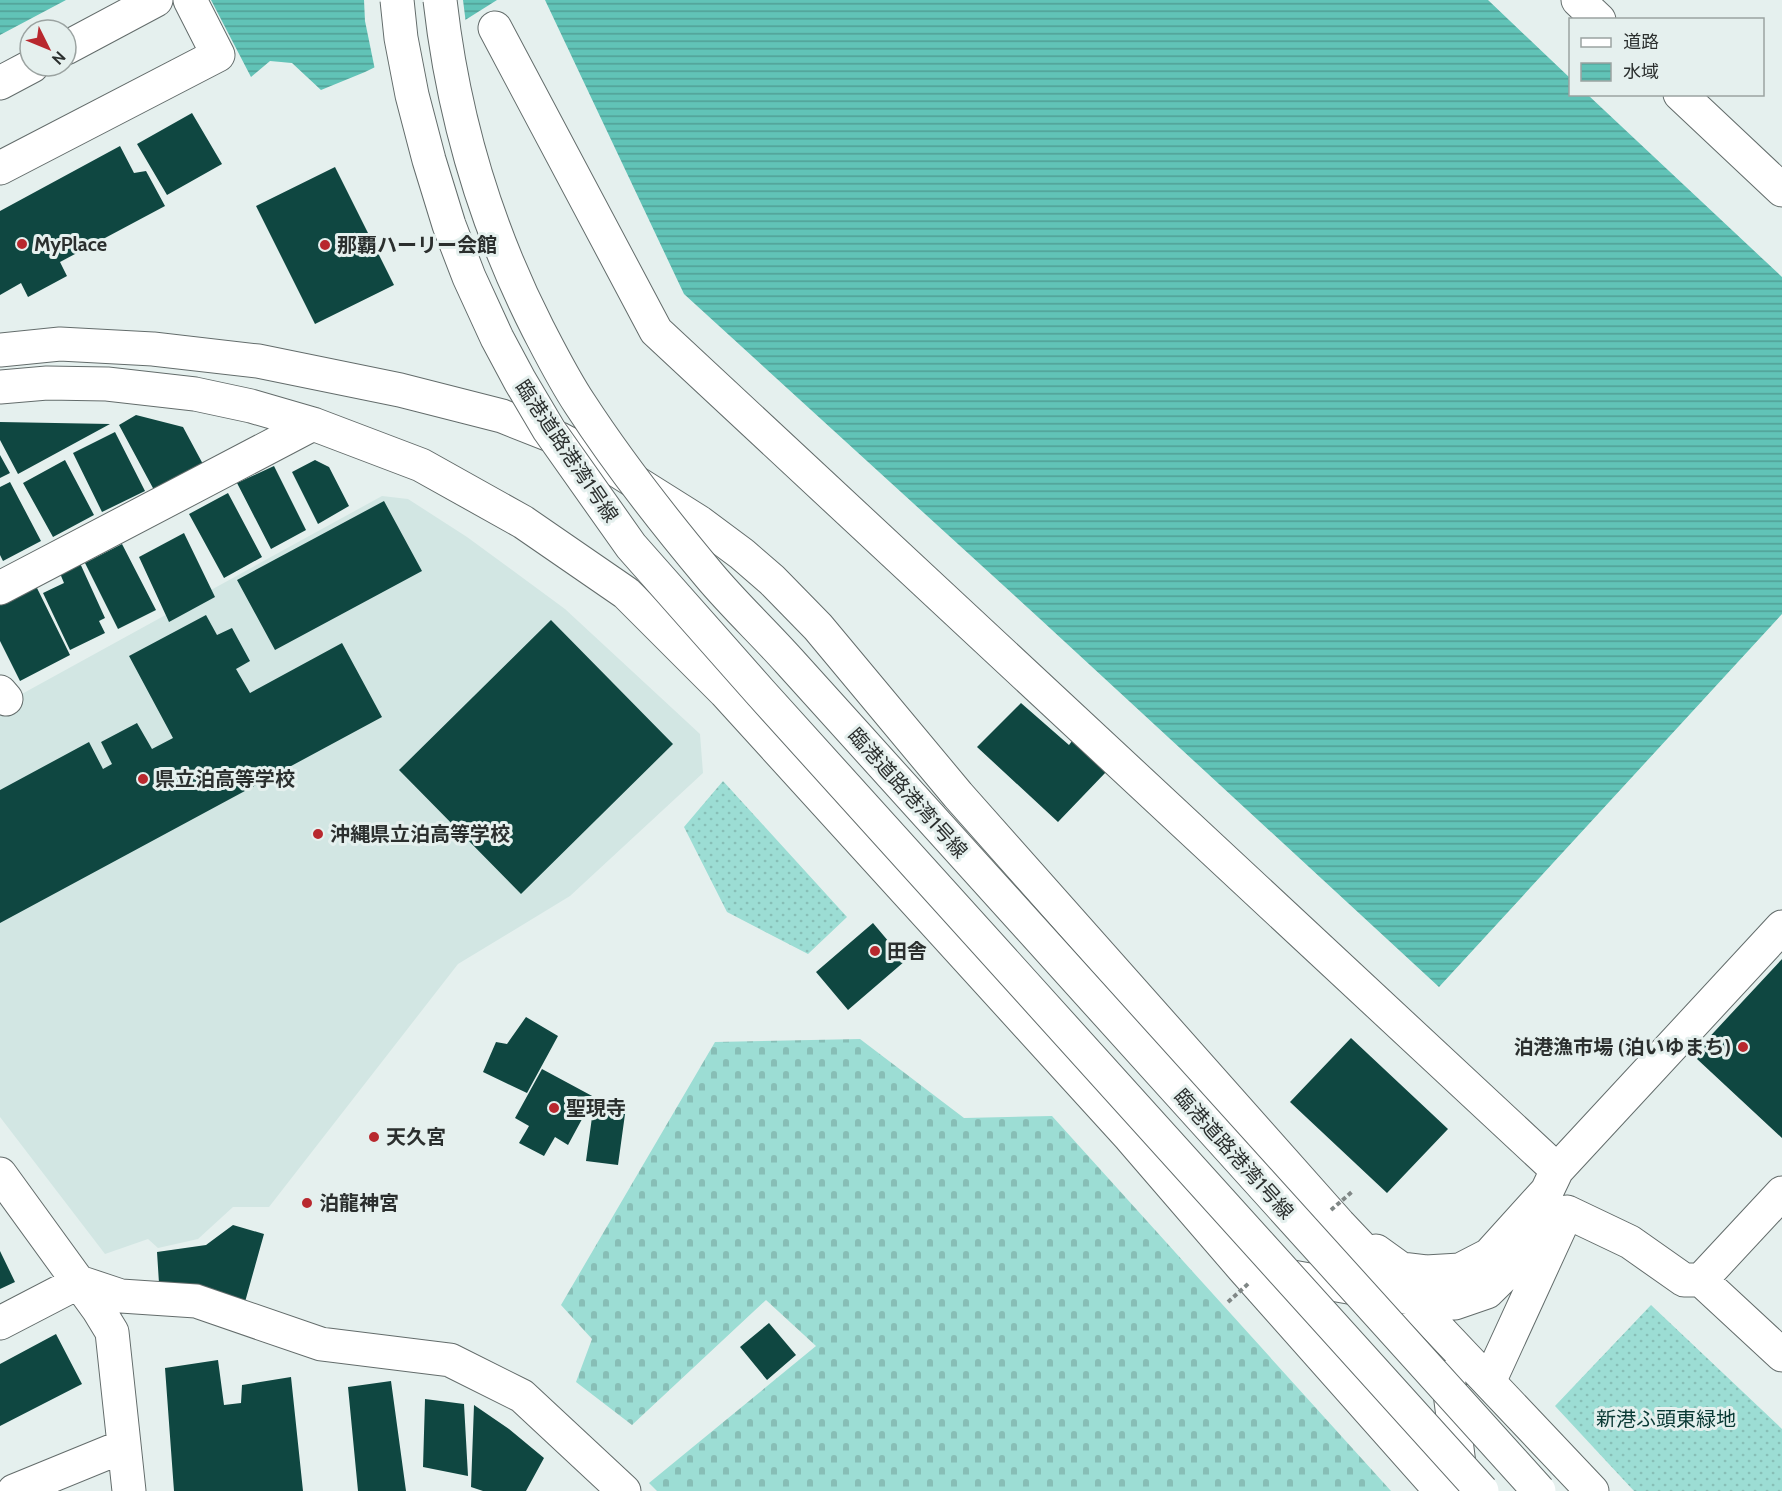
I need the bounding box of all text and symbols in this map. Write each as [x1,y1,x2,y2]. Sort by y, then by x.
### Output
north arrow [18,18,78,78]
legend [1569,18,1764,96]
text: 道路 [1623,31,1659,53]
text: N [48,47,69,69]
text: 水域 [1623,61,1659,83]
place label: MyPlace [34,232,107,256]
place label: 那覇ハーリー会館 [337,233,497,257]
marker: MyPlace [15,237,29,251]
marker: 那覇ハーリー会館 [318,238,332,252]
street label: 臨港道路港湾1号線 [510,375,624,527]
street label: 臨港道路港湾1号線 [843,723,973,863]
place label: 県立泊高等学校 [155,767,295,791]
marker: 県立泊高等学校 [136,772,150,786]
place label: 沖縄県立泊高等学校 [330,822,510,846]
marker: 沖縄県立泊高等学校 [311,827,325,841]
place label: 田舎 [887,939,927,963]
marker: 田舎 [868,944,882,958]
place label: 泊港漁市場 (泊いゆまち) [1513,1035,1731,1059]
marker: 泊港漁市場 (泊いゆまち) [1736,1040,1750,1054]
street label: 臨港道路港湾1号線 [1169,1084,1299,1224]
place label: 聖現寺 [566,1096,626,1120]
marker: 聖現寺 [547,1101,561,1115]
place label: 天久宮 [386,1125,446,1149]
marker: 天久宮 [367,1130,381,1144]
place label: 泊龍神宮 [319,1191,399,1215]
marker: 泊龍神宮 [300,1196,314,1210]
park label: 新港ふ頭東緑地 [1596,1407,1736,1431]

